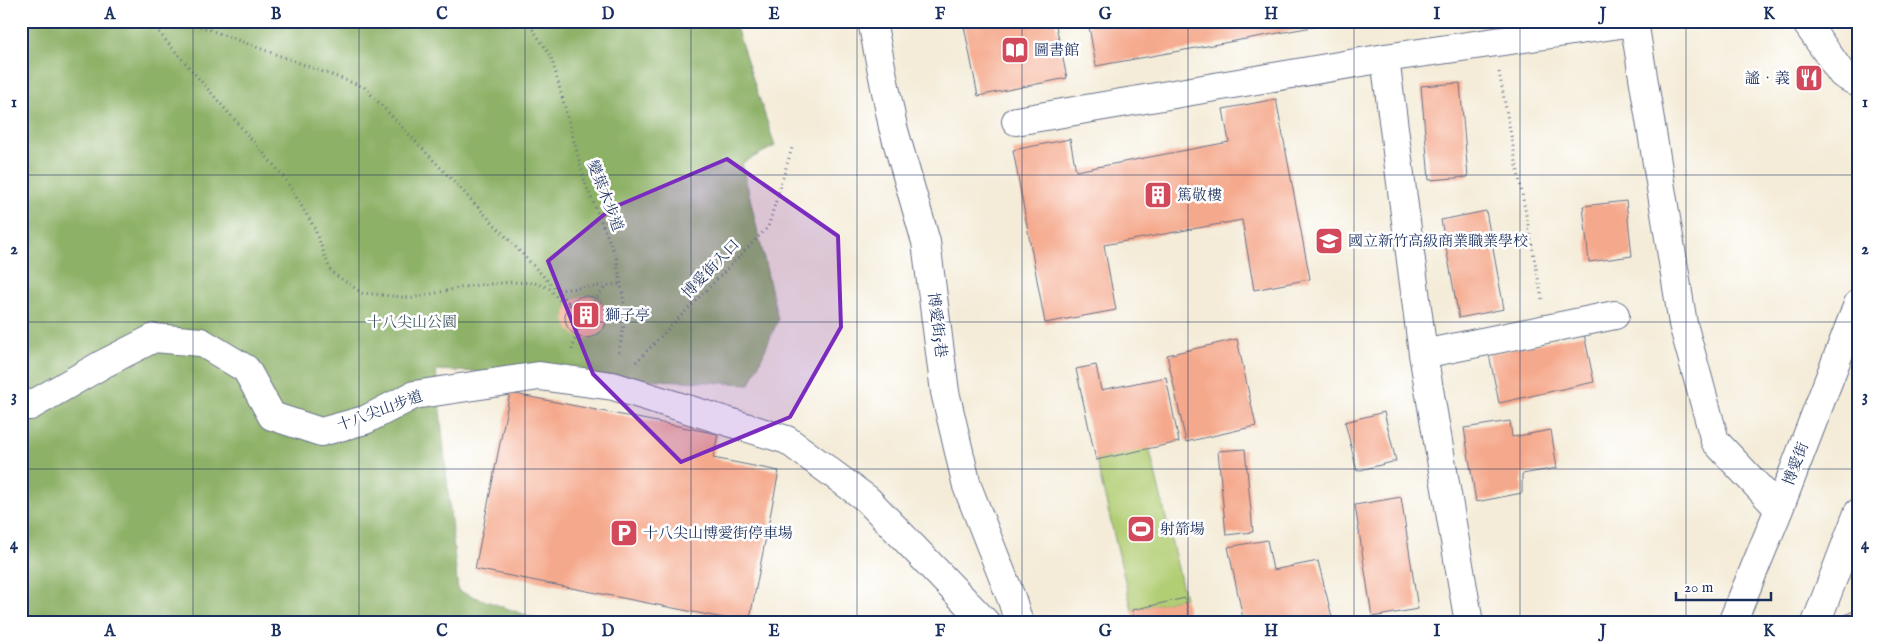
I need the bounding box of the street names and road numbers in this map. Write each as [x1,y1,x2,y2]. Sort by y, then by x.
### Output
street label: 變葉木步道 [583,158,627,234]
street label: 博愛街入口 [678,235,744,303]
street label: 博愛街5巷 [924,291,950,359]
street label: 十八尖山步道 [334,387,426,435]
street label: 博愛街 [1779,440,1813,488]

